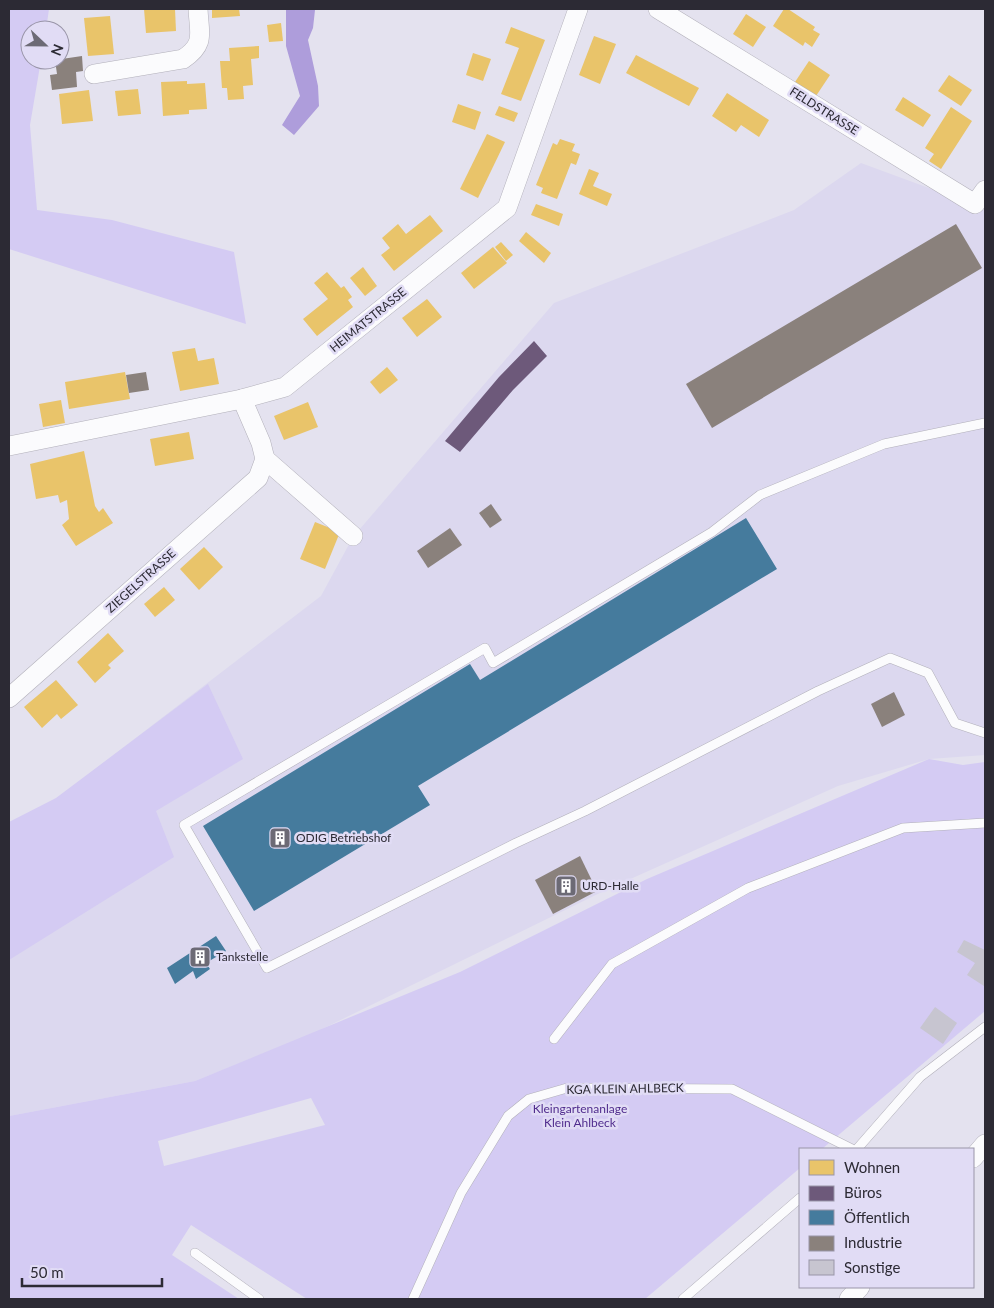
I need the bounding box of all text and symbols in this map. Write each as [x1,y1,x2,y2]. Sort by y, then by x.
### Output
north arrow [20,20,70,70]
text: N [48,42,67,58]
street label: FELDSTRASSE [787,83,861,138]
street label: HEIMATSTRASSE [326,284,409,355]
street label: ZIEGELSTRASSE [103,545,179,616]
building icon: ODIG Betriebshof [268,826,292,850]
place label: ODIG Betriebshof [296,830,392,845]
building icon: URD-Halle [554,874,578,898]
place label: URD-Halle [582,878,639,893]
building icon: Tankstelle [188,945,212,969]
place label: Tankstelle [216,949,268,964]
street label: KGA KLEIN AHLBECK [566,1080,684,1097]
park label: Kleingartenanlage Klein Ahlbeck [533,1101,627,1130]
legend [799,1148,974,1288]
text: Wohnen [844,1158,900,1176]
text: Büros [844,1183,882,1201]
text: Öffentlich [844,1208,910,1226]
text: Industrie [844,1233,902,1251]
scale bar [22,1256,162,1288]
text: Sonstige [844,1258,900,1276]
text: 50 m [30,1263,64,1281]

